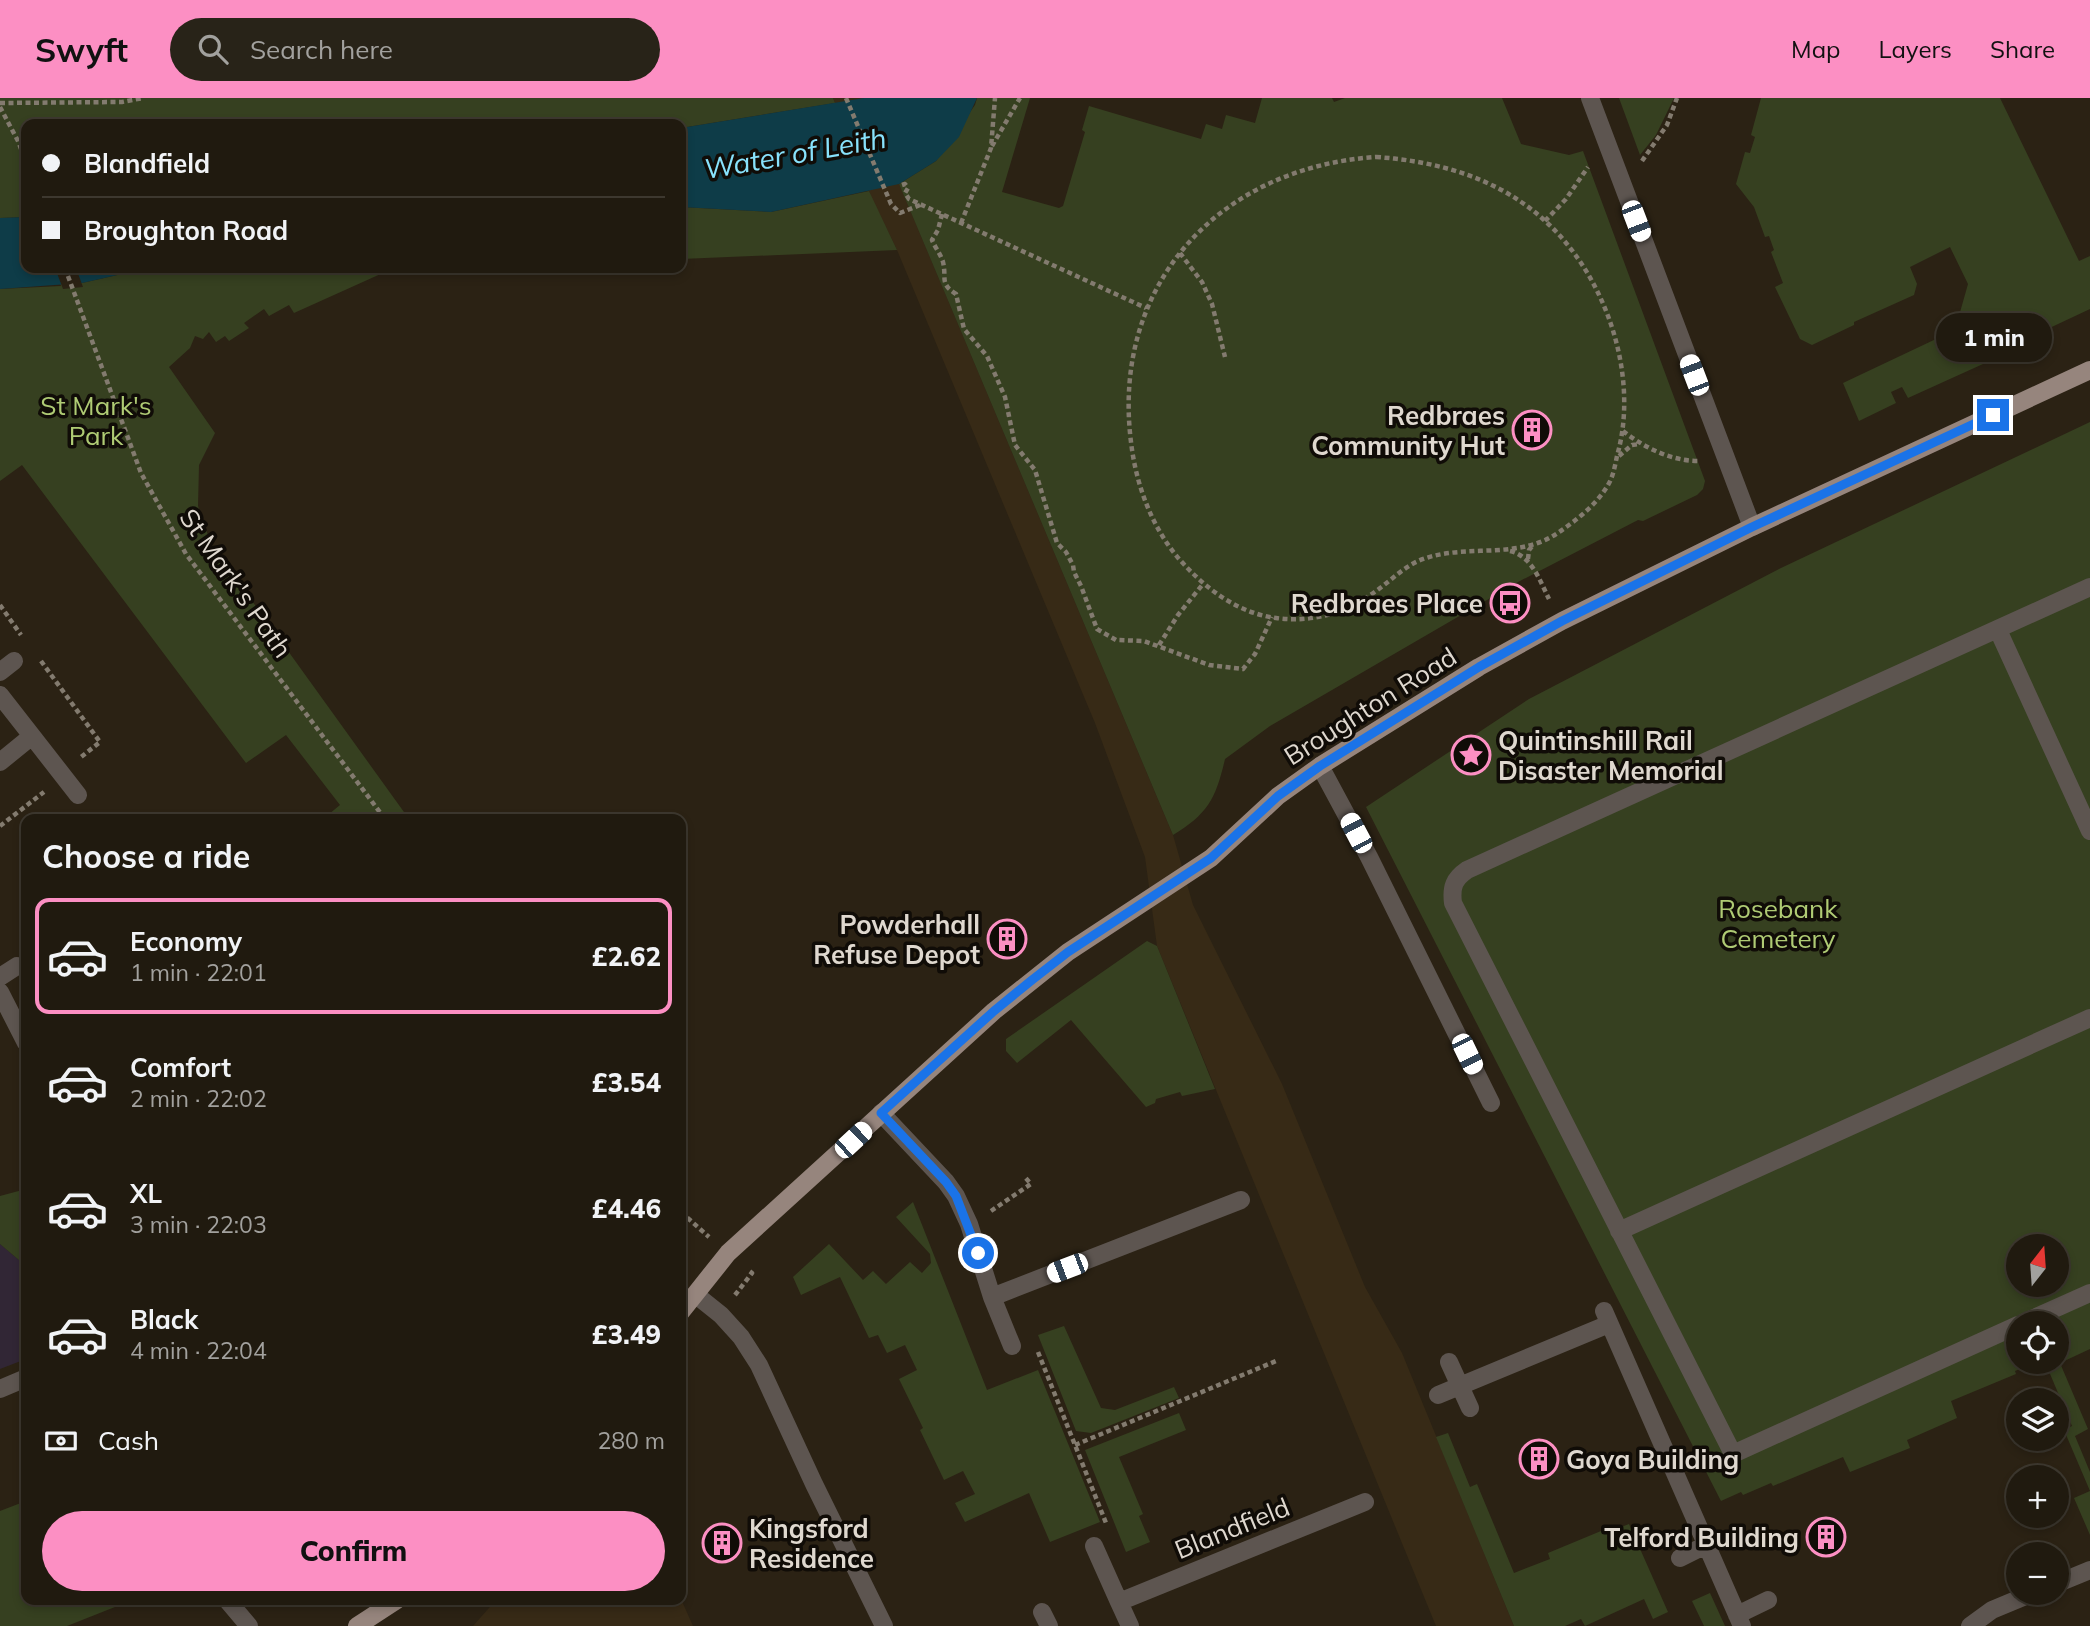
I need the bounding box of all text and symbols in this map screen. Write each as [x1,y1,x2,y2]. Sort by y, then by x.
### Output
search box [170,18,660,81]
text: Swyft [35,29,128,70]
icon: search [194,30,232,68]
text: Search here [250,33,393,66]
text: Map [1791,34,1840,64]
text: Layers [1878,34,1952,64]
text: Share [1990,34,2055,64]
water label: Water of Leith [701,120,889,186]
text: Blandfield [84,147,210,180]
car [1619,198,1654,244]
text: Broughton Road [84,214,288,247]
callout: 1 min [1935,314,2051,362]
text: 1 min [1963,323,2025,352]
car [1677,352,1712,398]
park label: St Mark's Park [40,389,152,452]
place label: Redbraes Community Hut [1311,399,1505,462]
route end [1977,399,2009,431]
building icon: Redbraes Community Hut [1511,409,1553,451]
street label: St Mark's Path [172,502,300,664]
bus stop icon: Redbraes Place [1489,582,1531,624]
place label: Redbraes Place [1291,587,1483,620]
street label: Broughton Road [1278,640,1462,772]
place label: Quintinshill Rail Disaster Memorial [1498,724,1724,787]
place icon: Quintinshill Rail Disaster Memorial [1450,734,1492,776]
car [1337,810,1376,856]
text: Choose a ride [42,836,250,876]
park label: Rosebank Cemetery [1718,892,1838,955]
place label: Powderhall Refuse Depot [813,908,980,971]
building icon: Powderhall Refuse Depot [986,918,1028,960]
icon: car [46,925,109,988]
text: Economy [130,925,242,958]
text: £2.62 [592,940,661,973]
text: 1 min · 22:01 [130,958,267,987]
car [1449,1031,1486,1077]
icon: car [46,1051,109,1114]
text: Comfort [130,1051,231,1084]
text: £3.54 [592,1066,661,1099]
text: 2 min · 22:02 [130,1084,267,1113]
car [831,1118,876,1162]
icon: car [46,1177,109,1240]
text: XL [130,1177,162,1210]
text: £4.46 [592,1192,661,1225]
text: 3 min · 22:03 [130,1210,267,1239]
north arrow [2006,1234,2068,1297]
map controls [2006,1234,2069,1605]
route start [962,1237,994,1269]
car [1044,1251,1091,1285]
icon: car [46,1303,109,1366]
text: Black [130,1303,198,1336]
button: locate [2006,1311,2069,1374]
text: £3.49 [592,1318,661,1351]
text: 4 min · 22:04 [130,1336,267,1365]
button: layers [2006,1388,2069,1451]
icon: cash [42,1422,80,1460]
text: Cash [98,1424,159,1457]
text: 280 m [597,1426,665,1455]
building icon: Goya Building [1518,1438,1560,1480]
place label: Goya Building [1566,1443,1739,1476]
button: + [2006,1465,2069,1528]
street label: Blandfield [1170,1490,1294,1566]
button: Confirm [42,1511,665,1591]
place label: Kingsford Residence [749,1512,874,1575]
building icon: Telford Building [1805,1516,1847,1558]
place label: Telford Building [1604,1521,1799,1554]
building icon: Kingsford Residence [701,1522,743,1564]
button: − [2006,1542,2069,1605]

